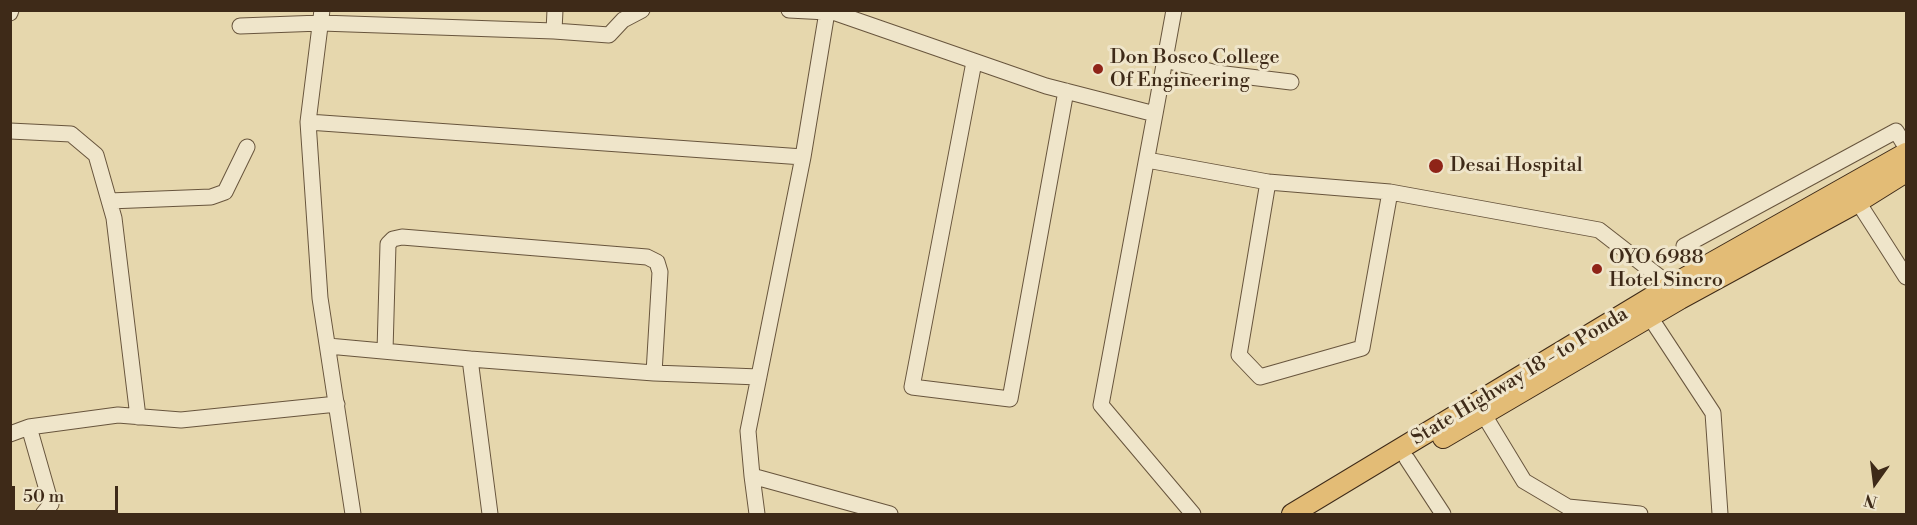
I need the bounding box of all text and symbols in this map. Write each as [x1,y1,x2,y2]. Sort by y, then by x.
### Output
place label: Don Bosco College Of Engineering [1110,46,1279,93]
marker: Don Bosco College Of Engineering [1091,62,1105,76]
place label: Desai Hospital [1450,154,1583,178]
marker: Desai Hospital [1427,157,1445,175]
place label: OYO 6988 Hotel Sincro [1609,246,1723,293]
marker: OYO 6988 Hotel Sincro [1590,262,1604,276]
street label: State Highway 18 - to Ponda [1407,303,1633,451]
north arrow [1845,453,1905,513]
scale bar [15,474,122,512]
text: 50 m [23,485,64,508]
text: N [1862,489,1879,512]

